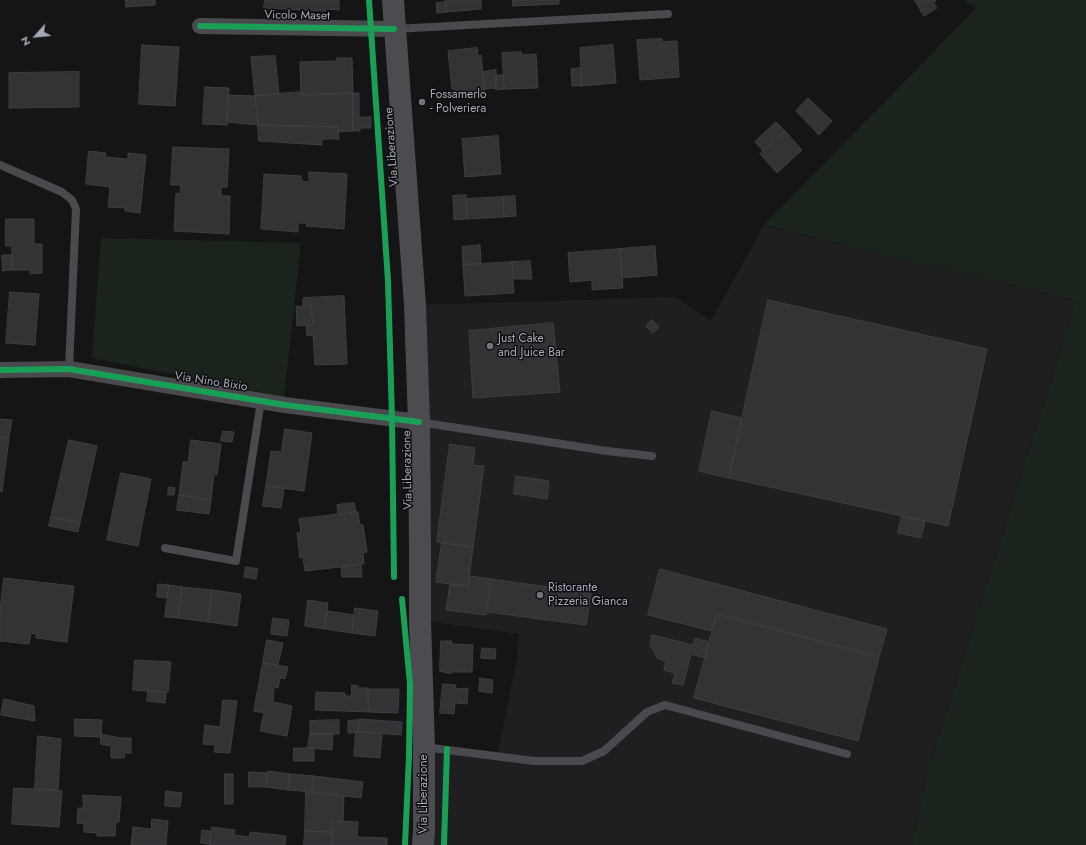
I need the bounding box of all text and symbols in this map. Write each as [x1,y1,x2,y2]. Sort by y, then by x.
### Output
street label: Vicolo Maset [264,8,330,24]
north arrow [16,16,56,56]
text: N [16,34,34,49]
place label: Fossamerlo - Polveriera [430,88,487,116]
marker: Fossamerlo - Polveriera [417,97,427,107]
street label: Via Liberazione [382,107,402,187]
place label: Just Cake and Juice Bar [498,332,565,360]
marker: Just Cake and Juice Bar [485,341,495,351]
street label: Via Nino Bixio [173,369,249,395]
street label: Via Liberazione [400,430,416,510]
place label: Ristorante Pizzeria Gianca [548,581,628,609]
marker: Ristorante Pizzeria Gianca [535,590,545,600]
street label: Via Liberazione [417,754,431,834]

